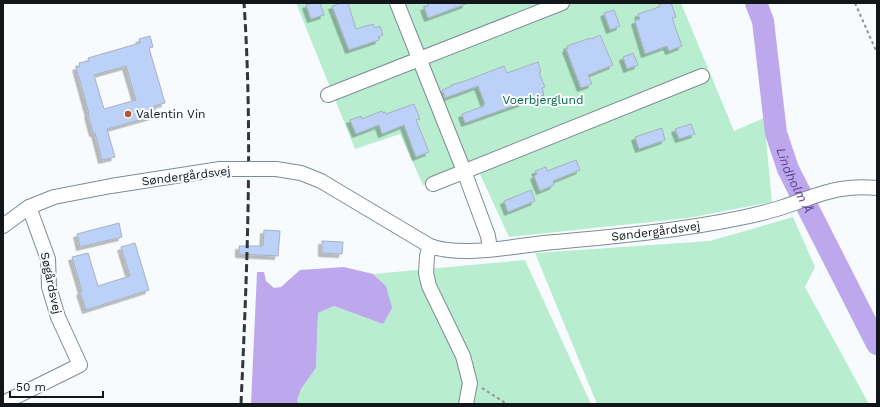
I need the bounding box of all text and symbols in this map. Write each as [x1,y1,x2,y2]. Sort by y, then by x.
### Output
park label: Voerbjerglund [503,93,583,107]
place label: Valentin Vin [136,107,206,121]
marker: Valentin Vin [123,109,133,119]
water label: Lindholm Å [774,145,817,215]
street label: Søndergårdsvej [141,164,231,188]
street label: Søndergårdsvej [611,218,701,244]
street label: Søgårdsvej [38,251,64,315]
scale bar [10,373,103,399]
text: 50 m [16,380,46,394]

